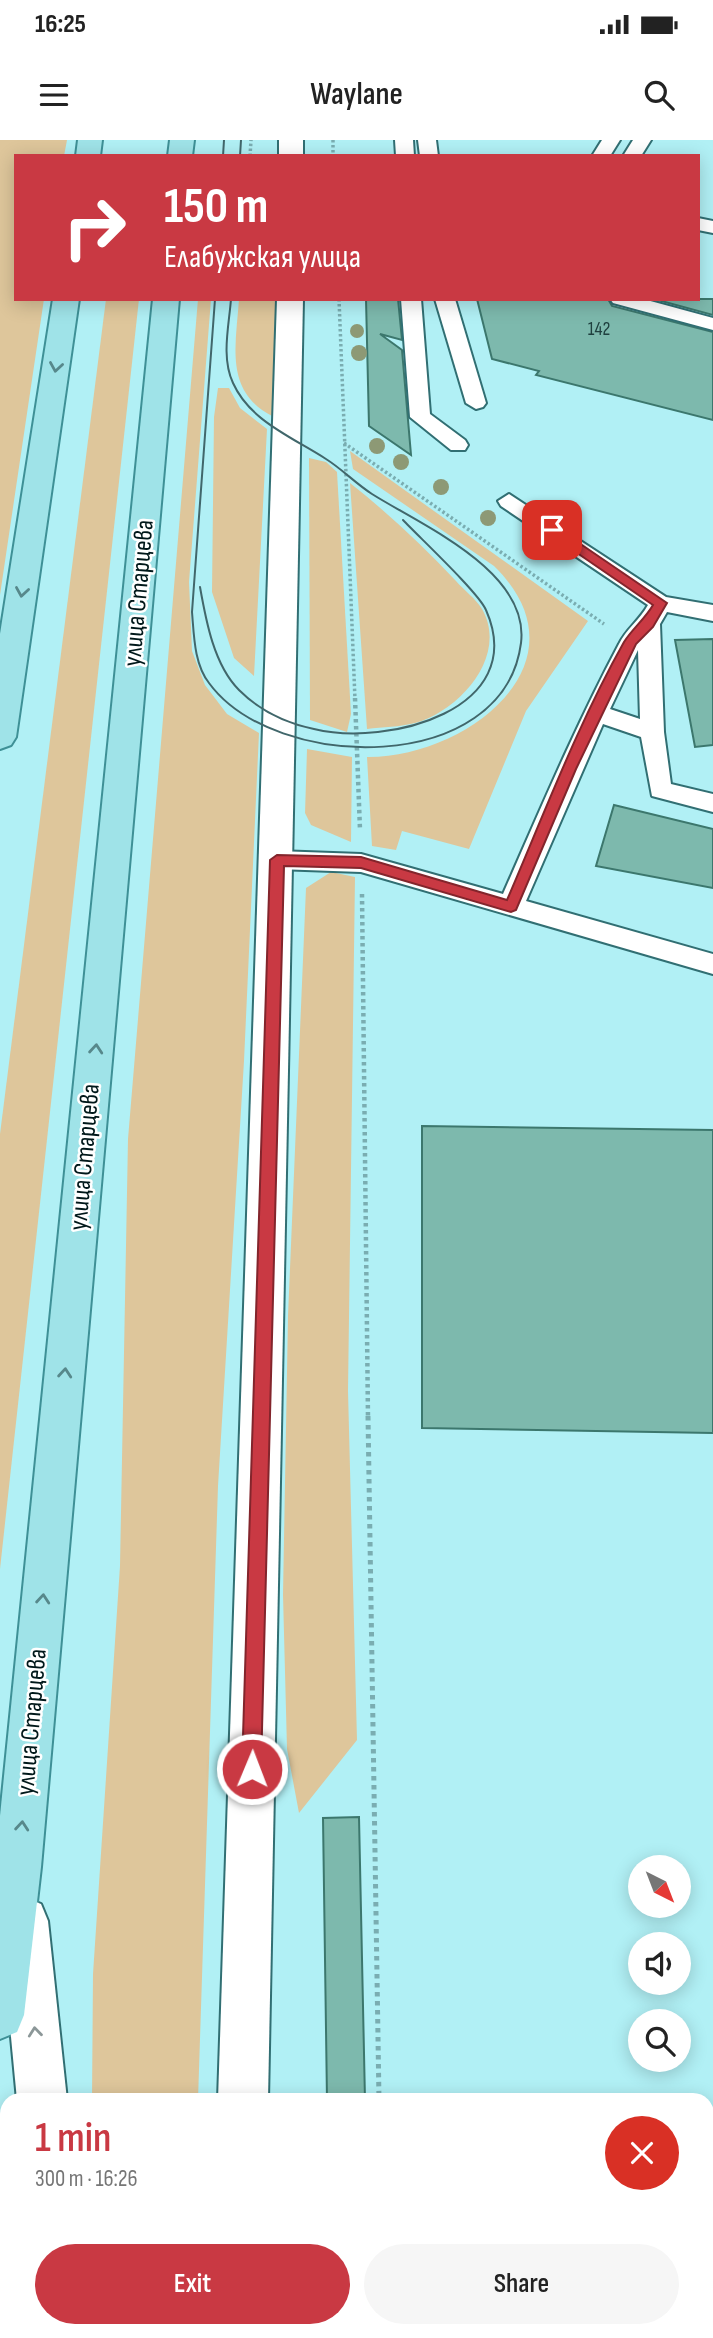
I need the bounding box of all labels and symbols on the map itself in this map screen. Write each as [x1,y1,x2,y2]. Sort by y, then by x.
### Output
house number: 142 [588,318,610,341]
one-way arrow [49,361,64,373]
pin [522,500,582,560]
street label: улица Старцева [117,518,161,668]
one-way arrow [15,586,30,598]
one-way arrow [88,1043,103,1054]
street label: улица Старцева [63,1082,107,1232]
one-way arrow [57,1367,72,1378]
one-way arrow [36,1593,51,1605]
street label: улица Старцева [10,1647,54,1797]
position arrow [215,1732,289,1806]
one-way arrow [14,1820,29,1831]
north arrow [628,1855,691,1918]
one-way arrow [28,2026,43,2037]

